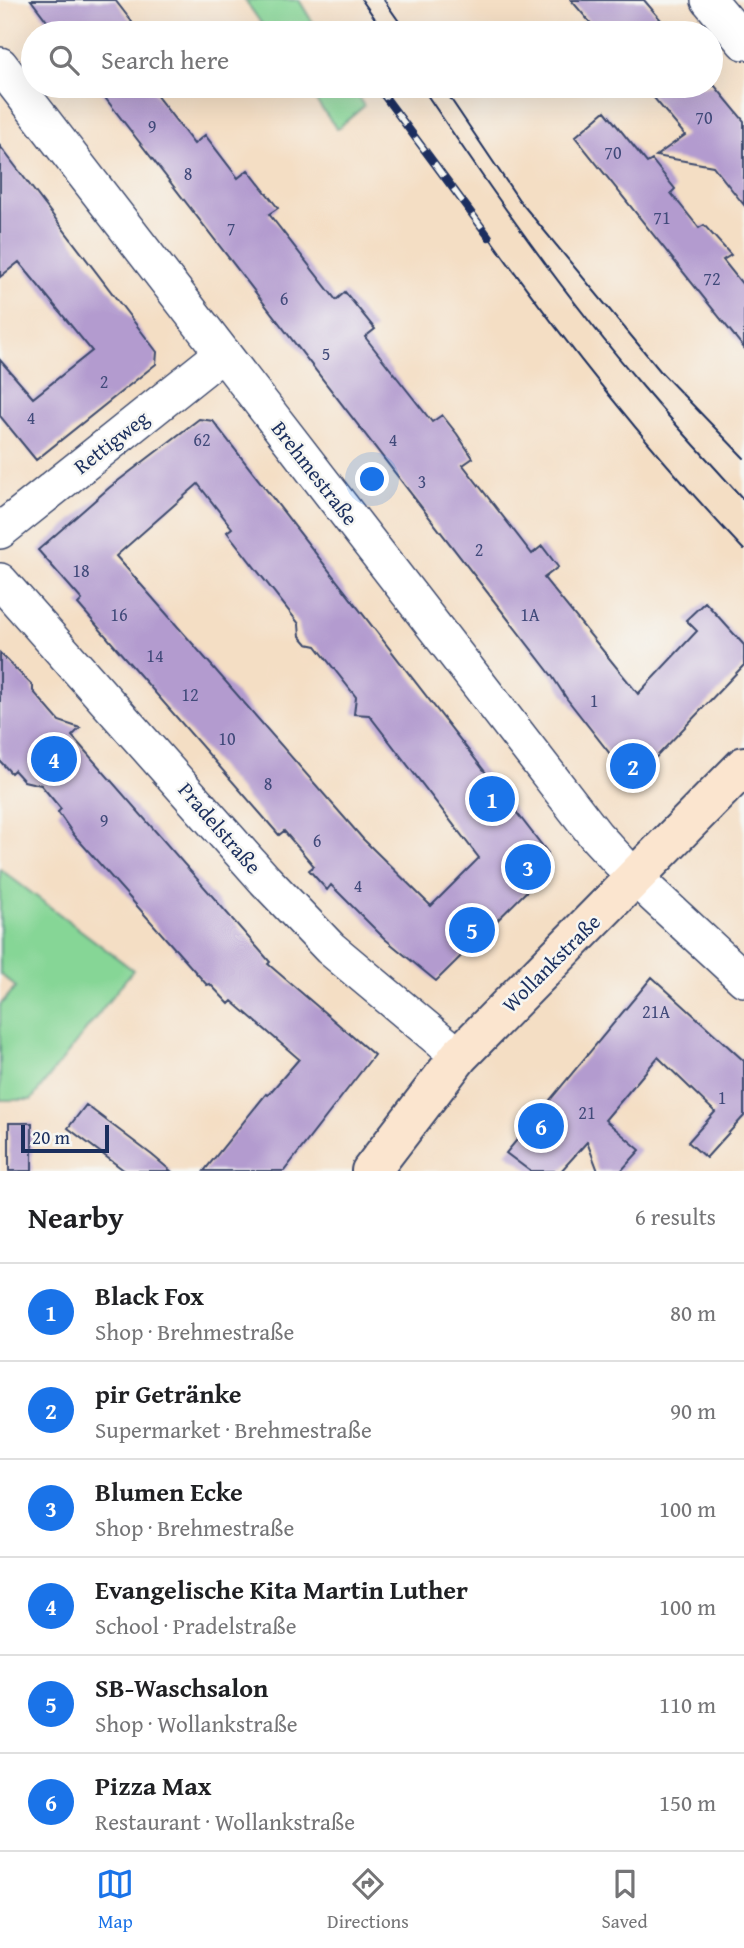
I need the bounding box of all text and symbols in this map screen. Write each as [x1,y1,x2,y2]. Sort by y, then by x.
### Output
search box [21,21,723,98]
text: Search here [101,40,229,79]
icon: search [45,41,83,79]
house number: 70 [695,104,713,131]
house number: 9 [148,113,156,140]
house number: 70 [604,139,622,166]
house number: 8 [184,160,192,187]
house number: 71 [653,204,671,231]
house number: 7 [227,215,235,242]
house number: 72 [703,265,721,292]
house number: 6 [280,285,288,312]
house number: 5 [322,340,330,367]
house number: 2 [100,368,108,395]
street label: Rettigweg [67,402,156,481]
house number: 4 [27,404,35,431]
street label: Brehmestraße [264,414,366,532]
house number: 62 [193,426,211,453]
house number: 4 [389,426,397,453]
your location [355,462,389,496]
house number: 3 [418,468,426,495]
house number: 2 [475,536,483,563]
house number: 18 [72,557,90,584]
house number: 16 [110,601,128,628]
house number: 1A [520,601,540,628]
house number: 14 [146,642,164,669]
house number: 12 [181,681,199,708]
house number: 1 [590,687,598,714]
house number: 10 [218,725,236,752]
pin: 4 [31,733,77,785]
pin: 2 [610,740,656,792]
house number: 8 [264,770,272,797]
pin: 1 [469,773,515,825]
street label: Pradelstraße [171,775,269,881]
house number: 9 [100,807,108,834]
house number: 6 [313,827,321,854]
pin: 3 [505,841,551,893]
house number: 4 [354,872,362,899]
pin: 5 [449,904,495,956]
street label: Wollankstraße [495,907,607,1019]
house number: 21A [642,998,670,1025]
house number: 1 [718,1084,726,1111]
house number: 21 [578,1099,596,1126]
pin: 6 [518,1100,564,1152]
scale bar [21,1122,108,1154]
text: 20 m [32,1123,70,1151]
text: Nearby [28,1195,124,1239]
text: 6 results [635,1200,716,1233]
text: Black Fox [95,1276,204,1315]
text: 1 [45,1296,57,1329]
text: 80 m [670,1296,716,1329]
text: Shop · Brehmestraße [95,1315,294,1348]
text: pir Getränke [95,1374,242,1413]
text: 2 [45,1394,57,1427]
text: 90 m [670,1394,716,1427]
text: Supermarket · Brehmestraße [95,1413,372,1446]
text: Blumen Ecke [95,1472,243,1511]
text: 3 [45,1492,57,1525]
text: 100 m [659,1492,716,1525]
text: Shop · Brehmestraße [95,1511,294,1544]
text: Evangelische Kita Martin Luther [95,1570,468,1609]
text: 4 [45,1590,57,1623]
text: 100 m [659,1590,716,1623]
text: School · Pradelstraße [95,1609,297,1642]
text: SB-Waschsalon [95,1668,268,1707]
text: 5 [45,1688,57,1721]
text: 110 m [659,1688,716,1721]
text: Shop · Wollankstraße [95,1707,298,1740]
text: Pizza Max [95,1766,211,1805]
text: 6 [45,1786,57,1819]
text: 150 m [659,1786,716,1819]
text: Restaurant · Wollankstraße [95,1805,355,1838]
tab: Map [96,1865,134,1935]
tab: Directions [327,1865,409,1935]
tab: Saved [602,1865,648,1935]

